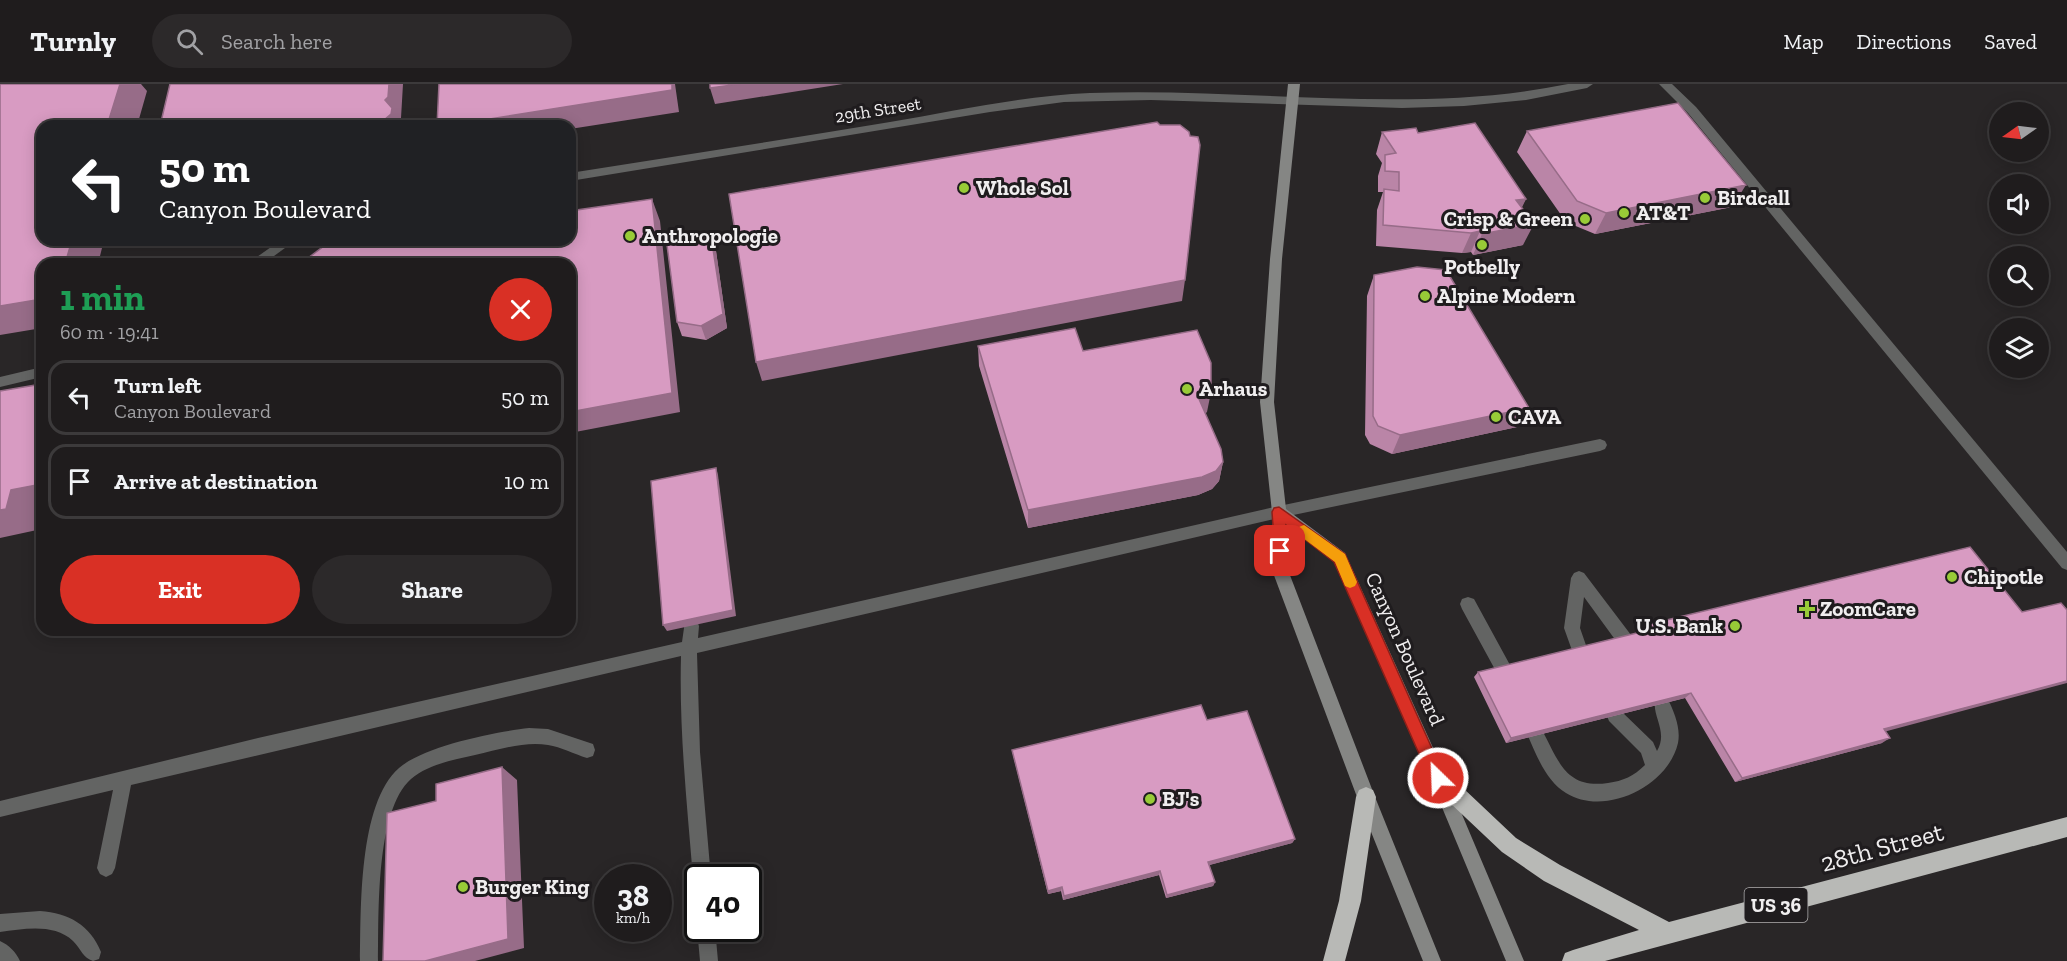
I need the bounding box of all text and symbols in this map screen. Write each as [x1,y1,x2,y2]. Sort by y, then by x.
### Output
search box [152,14,572,68]
text: Turnly [30,25,116,58]
icon: search [173,25,206,58]
text: Search here [221,28,332,55]
text: Map [1784,29,1824,54]
text: Directions [1857,29,1951,54]
text: Saved [1984,29,2037,54]
street label: 29th Street [833,92,923,128]
north arrow [1989,102,2049,162]
map controls [1989,102,2049,378]
text: 50 m [159,142,250,193]
icon: left [60,144,138,222]
button: sound [1989,174,2049,234]
place label: Whole Sol [976,175,1069,200]
marker: Whole Sol [957,181,971,195]
place label: Birdcall [1717,185,1790,210]
marker: Birdcall [1698,191,1712,205]
text: Canyon Boulevard [159,193,371,225]
place label: AT&T [1636,200,1691,225]
place label: Crisp & Green [1443,206,1574,231]
marker: AT&T [1617,206,1631,220]
marker: Crisp & Green [1578,212,1592,226]
place label: Anthropologie [642,223,778,248]
marker: Anthropologie [623,229,637,243]
marker: Potbelly [1475,238,1489,252]
button: search [1989,246,2049,306]
place label: Potbelly [1444,254,1520,279]
text: 1 min [60,276,145,319]
button: close [489,278,552,341]
place label: Alpine Modern [1437,283,1576,308]
marker: Alpine Modern [1418,289,1432,303]
button: layers [1989,318,2049,378]
text: 60 m · 19:41 [60,320,159,344]
text: Turn left [114,372,201,399]
place label: Arhaus [1199,376,1268,401]
icon: left [63,381,96,414]
marker: Arhaus [1180,382,1194,396]
text: 50 m [501,384,549,411]
text: Canyon Boulevard [114,399,271,423]
place label: CAVA [1508,404,1562,429]
marker: CAVA [1489,410,1503,424]
icon: arrive [63,465,96,498]
text: Arrive at destination [114,468,317,495]
text: 10 m [504,468,549,495]
pin [1254,525,1305,576]
icon: arrive [1263,534,1296,567]
button: Exit [60,555,300,624]
button: Share [312,555,552,624]
place label: Chipotle [1964,564,2043,589]
street label: Canyon Boulevard [1361,568,1451,730]
marker: Chipotle [1945,570,1959,584]
place label: ZoomCare [1820,596,1916,621]
marker: ZoomCare [1798,600,1816,618]
place label: U.S. Bank [1636,613,1723,638]
marker: U.S. Bank [1728,619,1742,633]
position arrow [1406,746,1470,810]
place label: BJ's [1162,786,1200,811]
marker: BJ's [1143,792,1157,806]
street label: 28th Street [1817,815,1947,879]
speed limit sign: 40 [684,864,762,942]
place label: Burger King [475,874,589,899]
text: 38 [617,878,649,914]
marker: Burger King [456,880,470,894]
road number: US 36 [1744,888,1808,922]
text: km/h [616,909,650,927]

